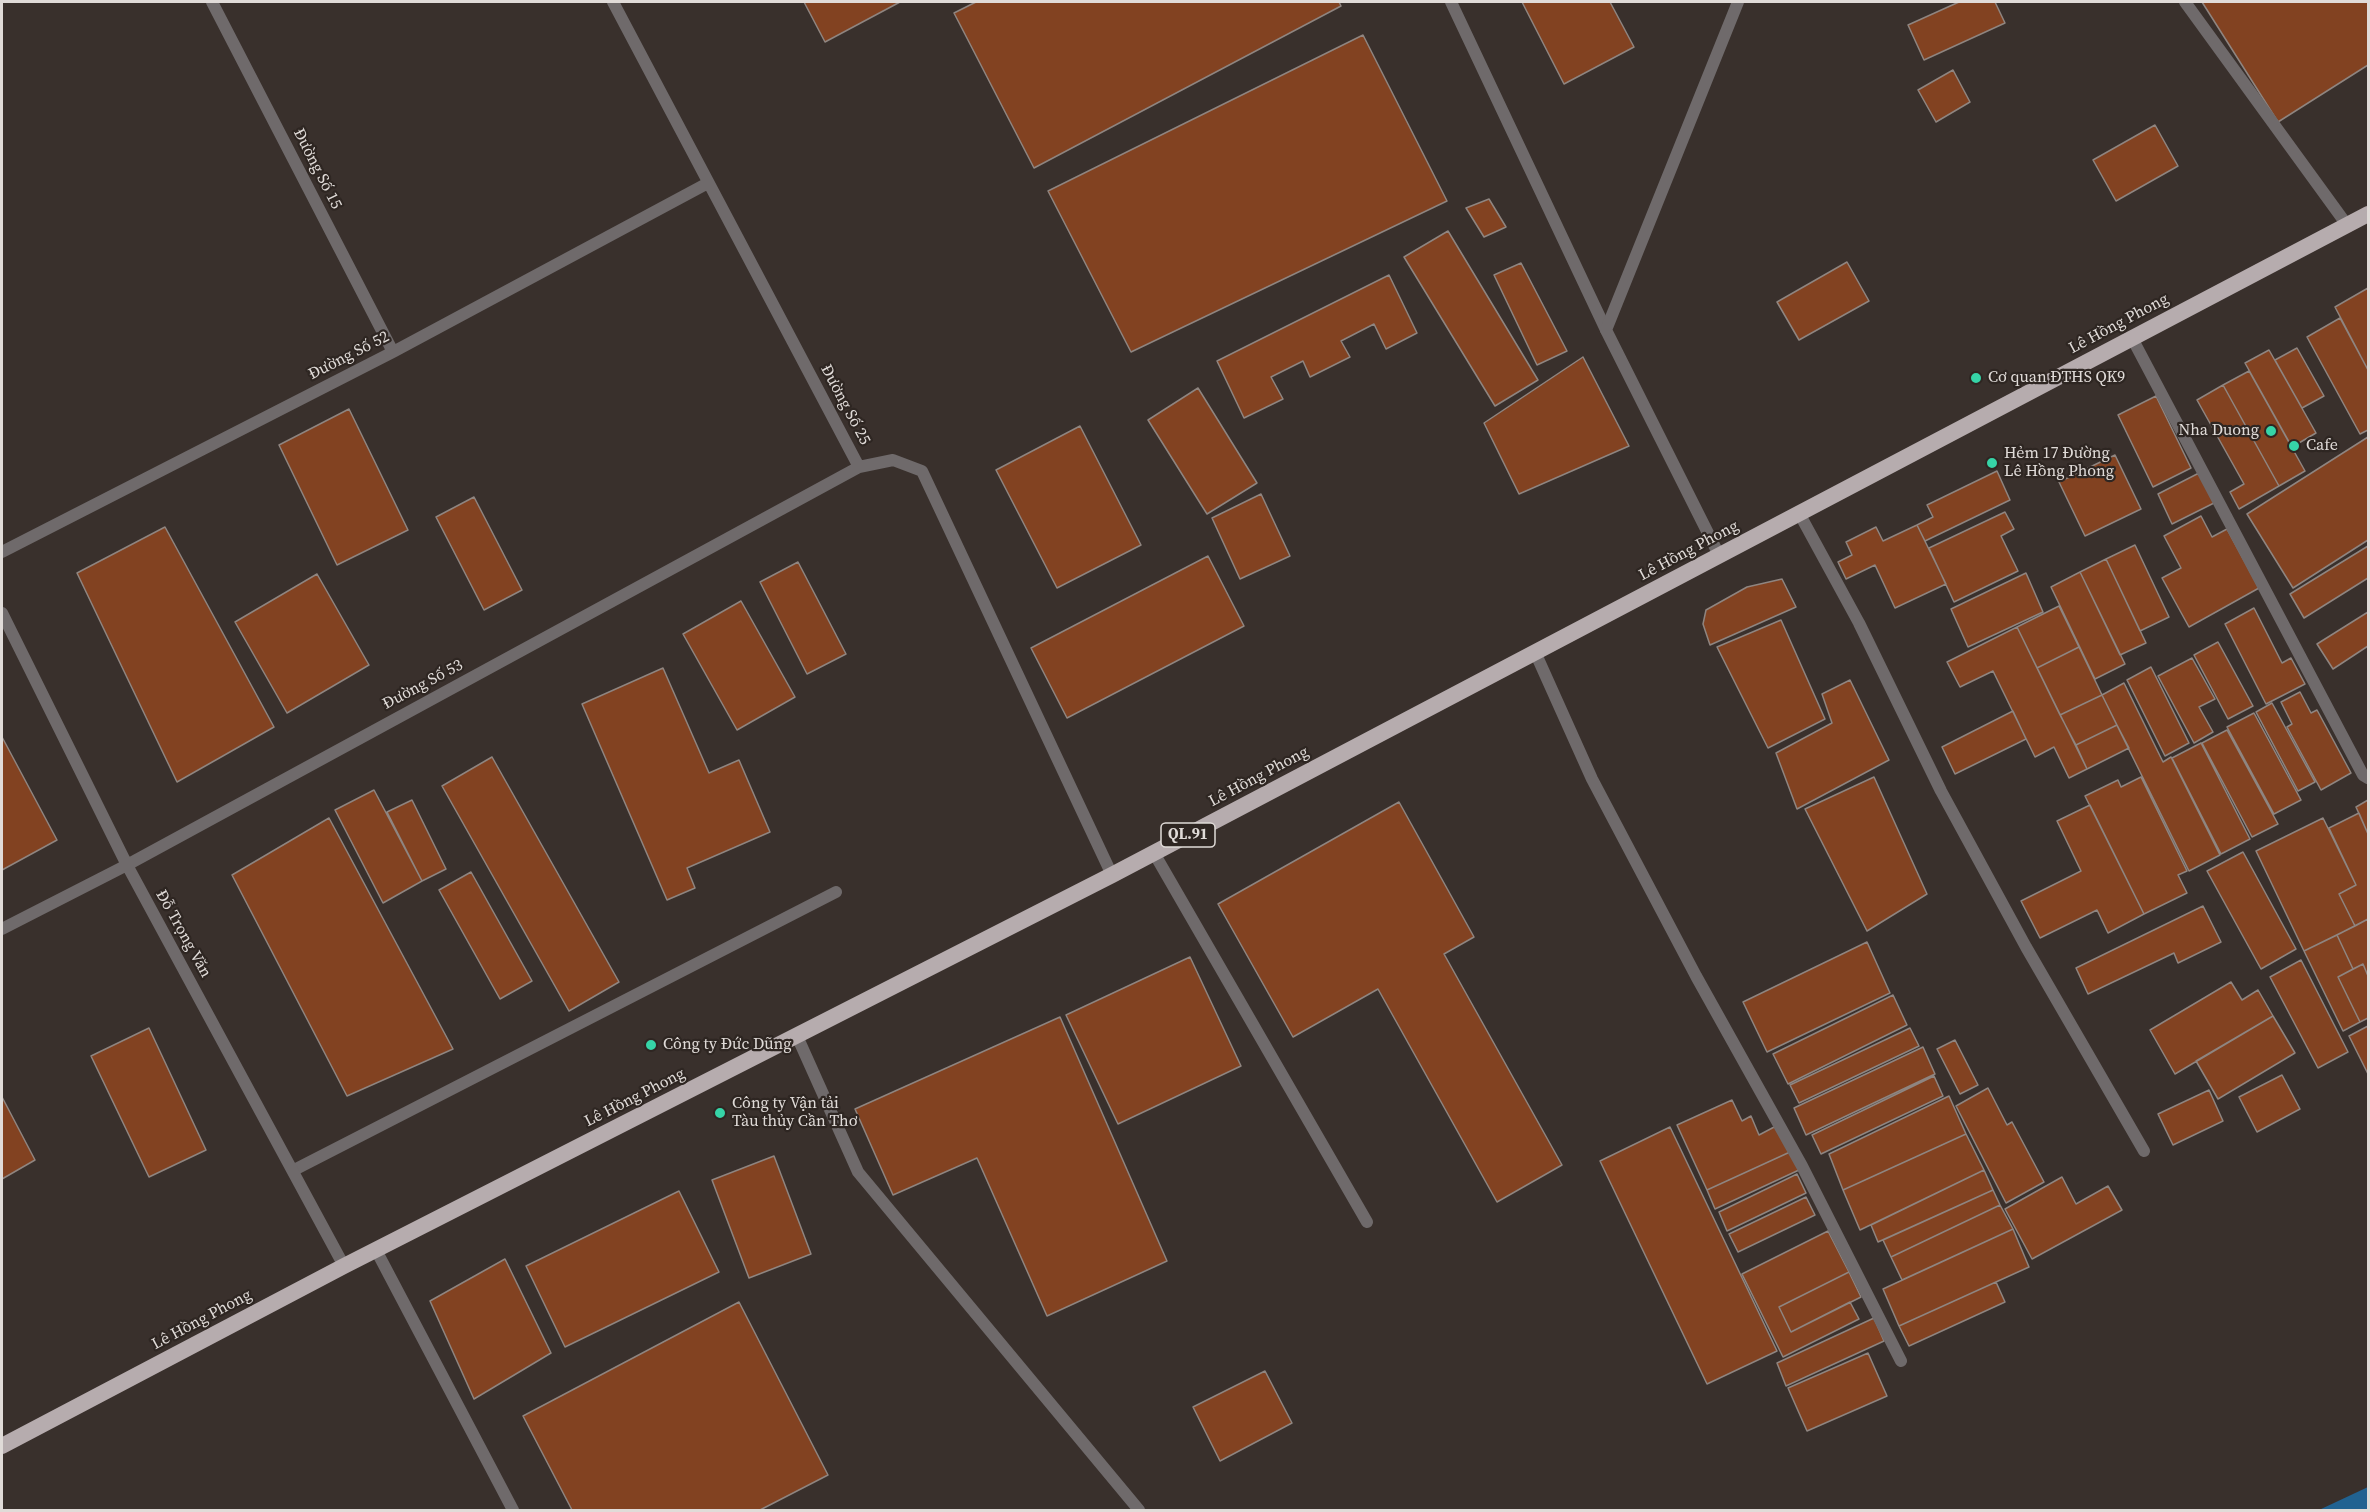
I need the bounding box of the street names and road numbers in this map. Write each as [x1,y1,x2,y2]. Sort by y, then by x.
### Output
street label: Đường Số 15 [288,125,346,213]
street label: Lê Hồng Phong [2066,290,2172,358]
street label: Đường Số 52 [305,327,393,385]
street label: Đường Số 25 [816,362,874,448]
street label: Lê Hồng Phong [1636,517,1742,585]
street label: Đường Số 53 [380,656,466,714]
street label: Lê Hồng Phong [1206,743,1312,811]
road number: QL.91 [1161,823,1215,847]
street label: Đỗ Trọng Văn [151,887,215,981]
street label: Lê Hồng Phong [582,1064,688,1132]
street label: Lê Hồng Phong [149,1286,255,1354]

